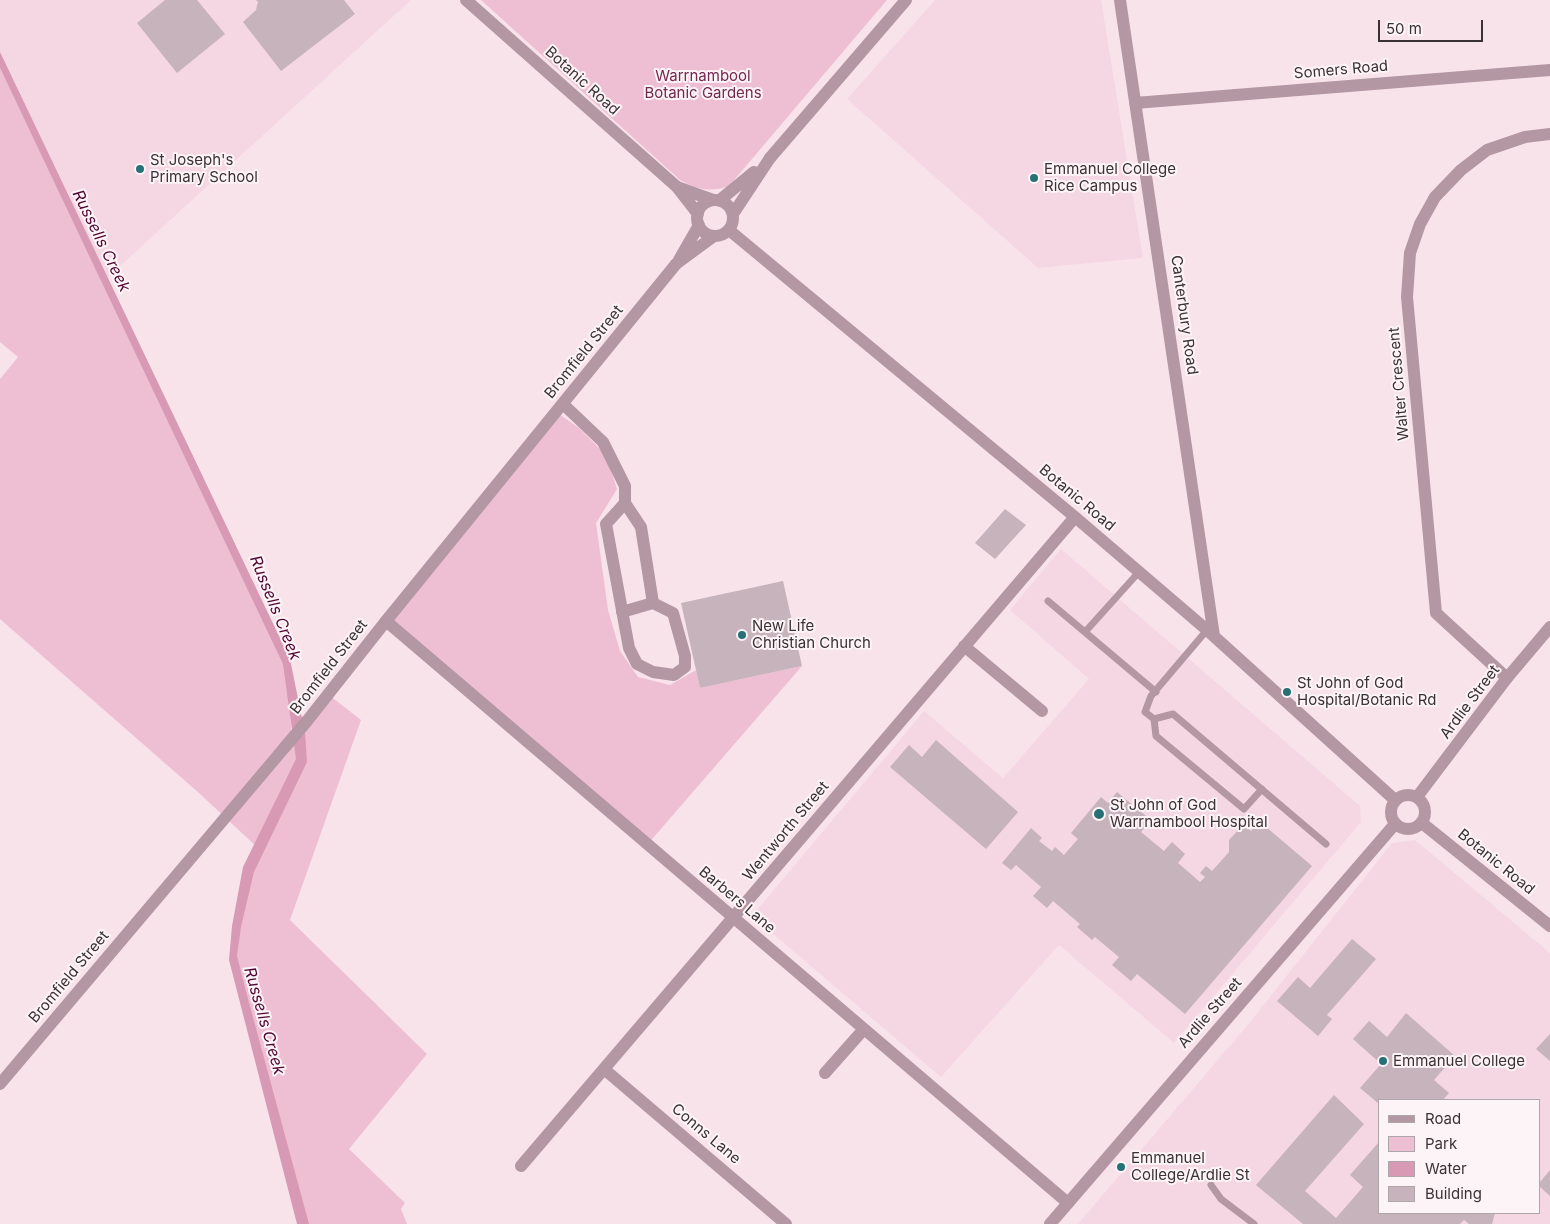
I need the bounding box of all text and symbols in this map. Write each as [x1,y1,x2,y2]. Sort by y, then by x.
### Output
scale bar [1380,10,1485,42]
text: 50 m [1386,19,1422,38]
street label: Botanic Road [541,43,623,119]
street label: Somers Road [1293,57,1389,83]
park label: Warrnambool Botanic Gardens [644,67,762,102]
place label: St Joseph's Primary School [150,151,258,186]
place label: Emmanuel College Rice Campus [1044,160,1176,195]
marker: St Joseph's Primary School [134,163,146,175]
marker: Emmanuel College Rice Campus [1028,172,1040,184]
water label: Russells Creek [68,187,134,295]
street label: Canterbury Road [1167,254,1201,376]
street label: Bromfield Street [541,302,627,402]
street label: Walter Crescent [1385,327,1413,441]
street label: Botanic Road [1035,461,1119,535]
water label: Russells Creek [245,553,305,663]
street label: Bromfield Street [287,616,371,718]
place label: New Life Christian Church [752,617,871,652]
marker: New Life Christian Church [736,629,748,641]
street label: Ardlie Street [1436,662,1504,742]
place label: St John of God Hospital/Botanic Rd [1297,674,1436,709]
marker: St John of God Hospital/Botanic Rd [1281,686,1293,698]
street label: Wentworth Street [739,778,833,884]
place label: St John of God Warrnambool Hospital [1110,796,1268,831]
marker: St John of God Warrnambool Hospital [1092,807,1106,821]
street label: Botanic Road [1454,826,1538,898]
street label: Barbers Lane [695,863,779,937]
street label: Bromfield Street [25,927,113,1027]
water label: Russells Creek [239,965,289,1077]
street label: Ardlie Street [1175,974,1245,1052]
place label: Emmanuel College [1393,1052,1525,1070]
marker: Emmanuel College [1377,1055,1389,1067]
legend [1378,1099,1540,1214]
street label: Conns Lane [668,1100,744,1168]
text: Road [1425,1109,1461,1128]
text: Park [1425,1134,1457,1153]
place label: Emmanuel College/Ardlie St [1131,1149,1250,1184]
text: Water [1425,1159,1467,1178]
marker: Emmanuel College/Ardlie St [1115,1161,1127,1173]
text: Building [1425,1184,1482,1203]

